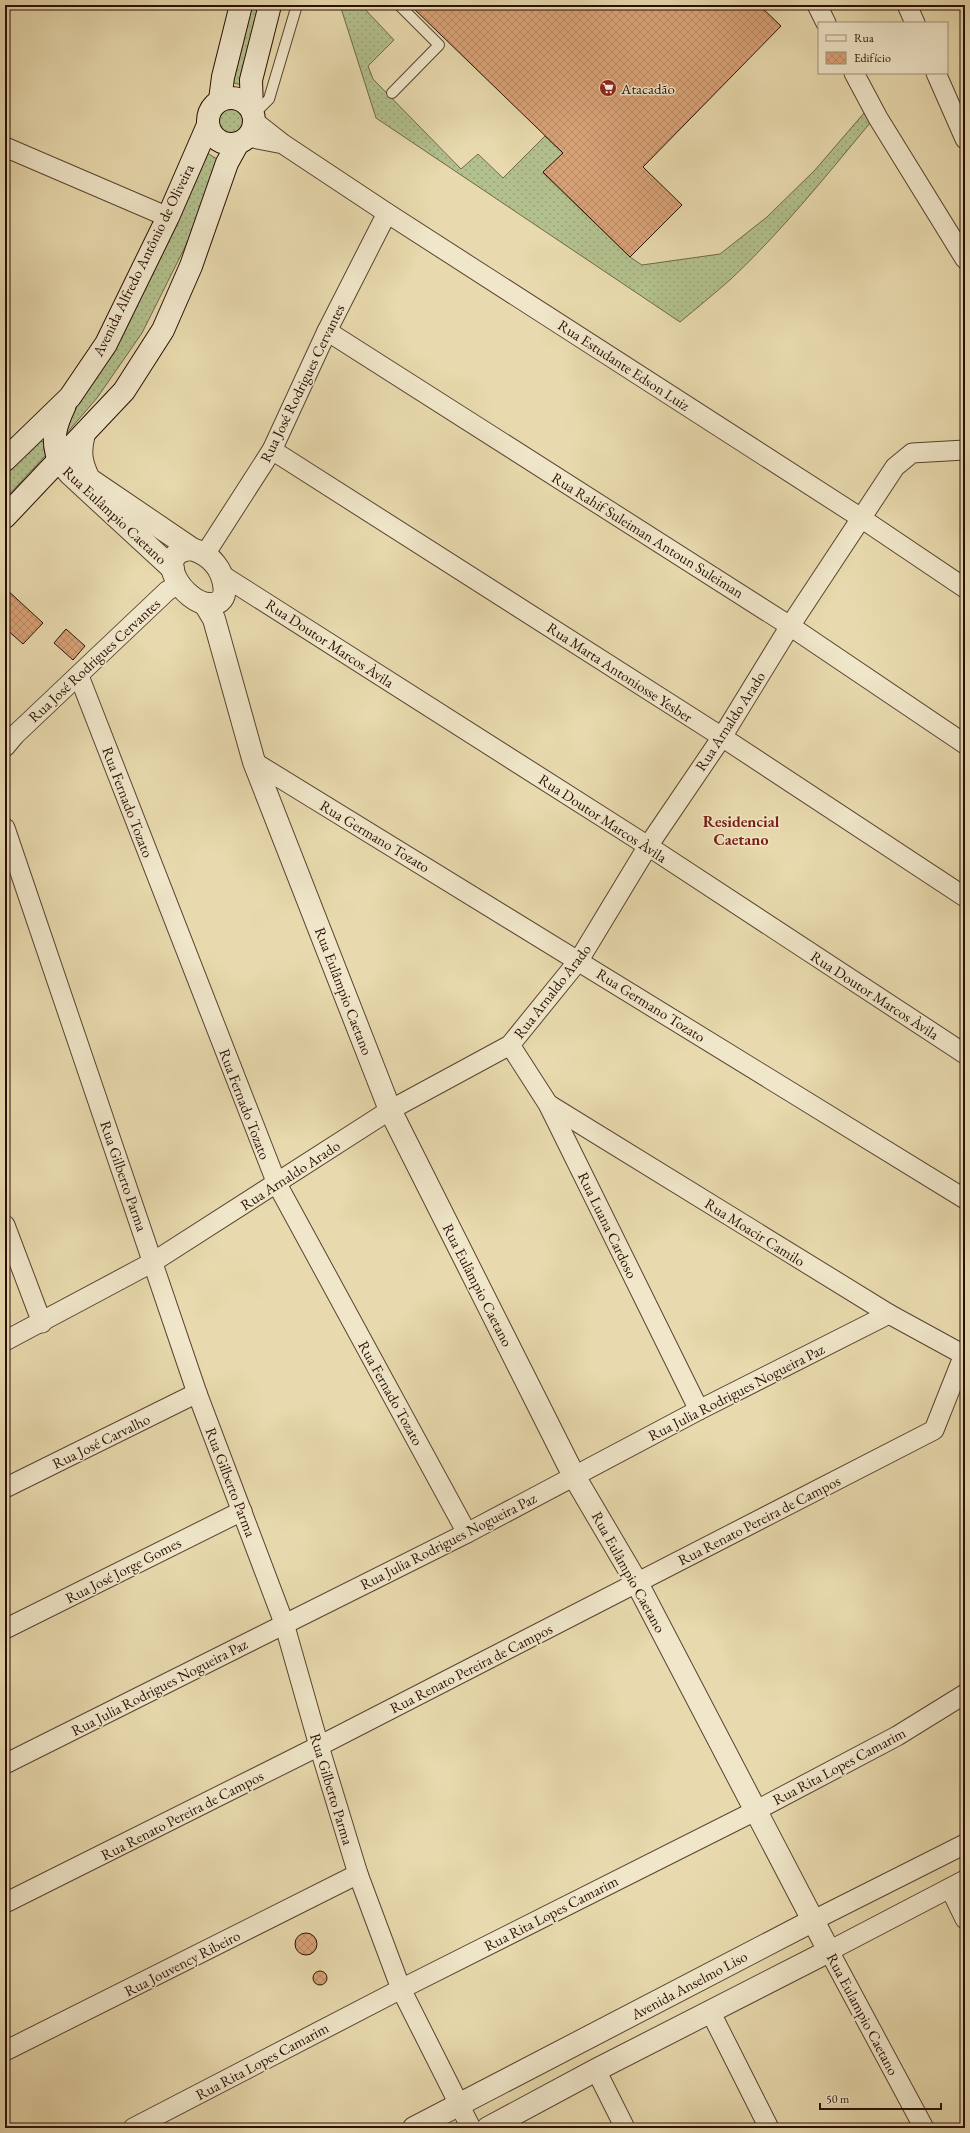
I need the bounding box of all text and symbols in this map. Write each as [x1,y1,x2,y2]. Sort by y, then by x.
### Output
legend [818,22,948,74]
text: Rua [854,30,874,46]
text: Edifício [854,50,891,66]
supermarket icon: Atacadão [598,78,618,98]
place label: Atacadão [620,79,675,98]
street label: Avenida Alfredo Antônio de Oliveira [88,161,198,360]
street label: Rua José Rodrigues Cervantes [255,301,349,465]
street label: Rua Estudante Edson Luiz [554,315,694,415]
street label: Rua Eulâmpio Caetano [59,462,171,568]
street label: Rua Rahif Suleiman Antoun Suleiman [548,468,748,602]
street label: Rua José Rodrigues Cervantes [24,594,164,726]
street label: Rua Doutor Marcos Àvila [262,595,398,691]
street label: Rua Marta Antoniosse Yesber [544,618,696,726]
street label: Rua Arnaldo Arado [691,668,769,774]
street label: Rua Fernado Tozato [98,744,158,860]
street label: Rua Doutor Marcos Àvila [535,770,671,866]
street label: Rua Germano Tozato [317,796,433,876]
district label: Residencial Caetano [703,811,780,850]
street label: Rua Eulâmpio Caetano [311,924,377,1058]
street label: Rua Arnaldo Arado [509,940,595,1042]
street label: Rua Doutor Marcos Àvila [807,947,943,1043]
street label: Rua Germano Tozato [593,964,709,1046]
street label: Rua Fernado Tozato [215,1046,275,1162]
street label: Rua Gilberto Parma [96,1118,152,1234]
street label: Rua Arnaldo Arado [237,1136,343,1214]
street label: Rua Luana Cardoso [574,1169,642,1281]
street label: Rua Moacir Camilo [701,1194,809,1270]
street label: Rua Eulâmpio Caetano [439,1220,517,1350]
street label: Rua Fernado Tozato [354,1337,428,1449]
street label: Rua Julia Rodrigues Nogueira Paz [645,1339,828,1445]
street label: Rua José Carvalho [49,1409,153,1473]
street label: Rua Gilberto Parma [201,1425,261,1539]
street label: Rua Renato Pereira de Campos [675,1471,844,1569]
street label: Rua Julia Rodrigues Nogueira Paz [357,1488,540,1594]
street label: Rua Eulâmpio Caetano [588,1508,670,1636]
street label: Rua José Jorge Gomes [62,1533,184,1607]
street label: Rua Renato Pereira de Campos [387,1619,556,1717]
street label: Rua Julia Rodrigues Nogueira Paz [68,1634,251,1740]
street label: Rua Rita Lopes Camarim [769,1723,909,1809]
street label: Rua Gilberto Parma [306,1731,358,1847]
street label: Rua Renato Pereira de Campos [98,1766,267,1864]
street label: Rua Rita Lopes Camarim [481,1871,622,1955]
street label: Rua Jouvency Ribeiro [121,1926,243,2000]
street label: Avenida Anselmo Liso [627,1946,750,2024]
street label: Rua Eulampio Caetano [823,1950,903,2078]
street label: Rua Rita Lopes Camarim [192,2018,332,2104]
scale bar [820,2085,941,2111]
text: 50 m [826,2091,850,2107]

